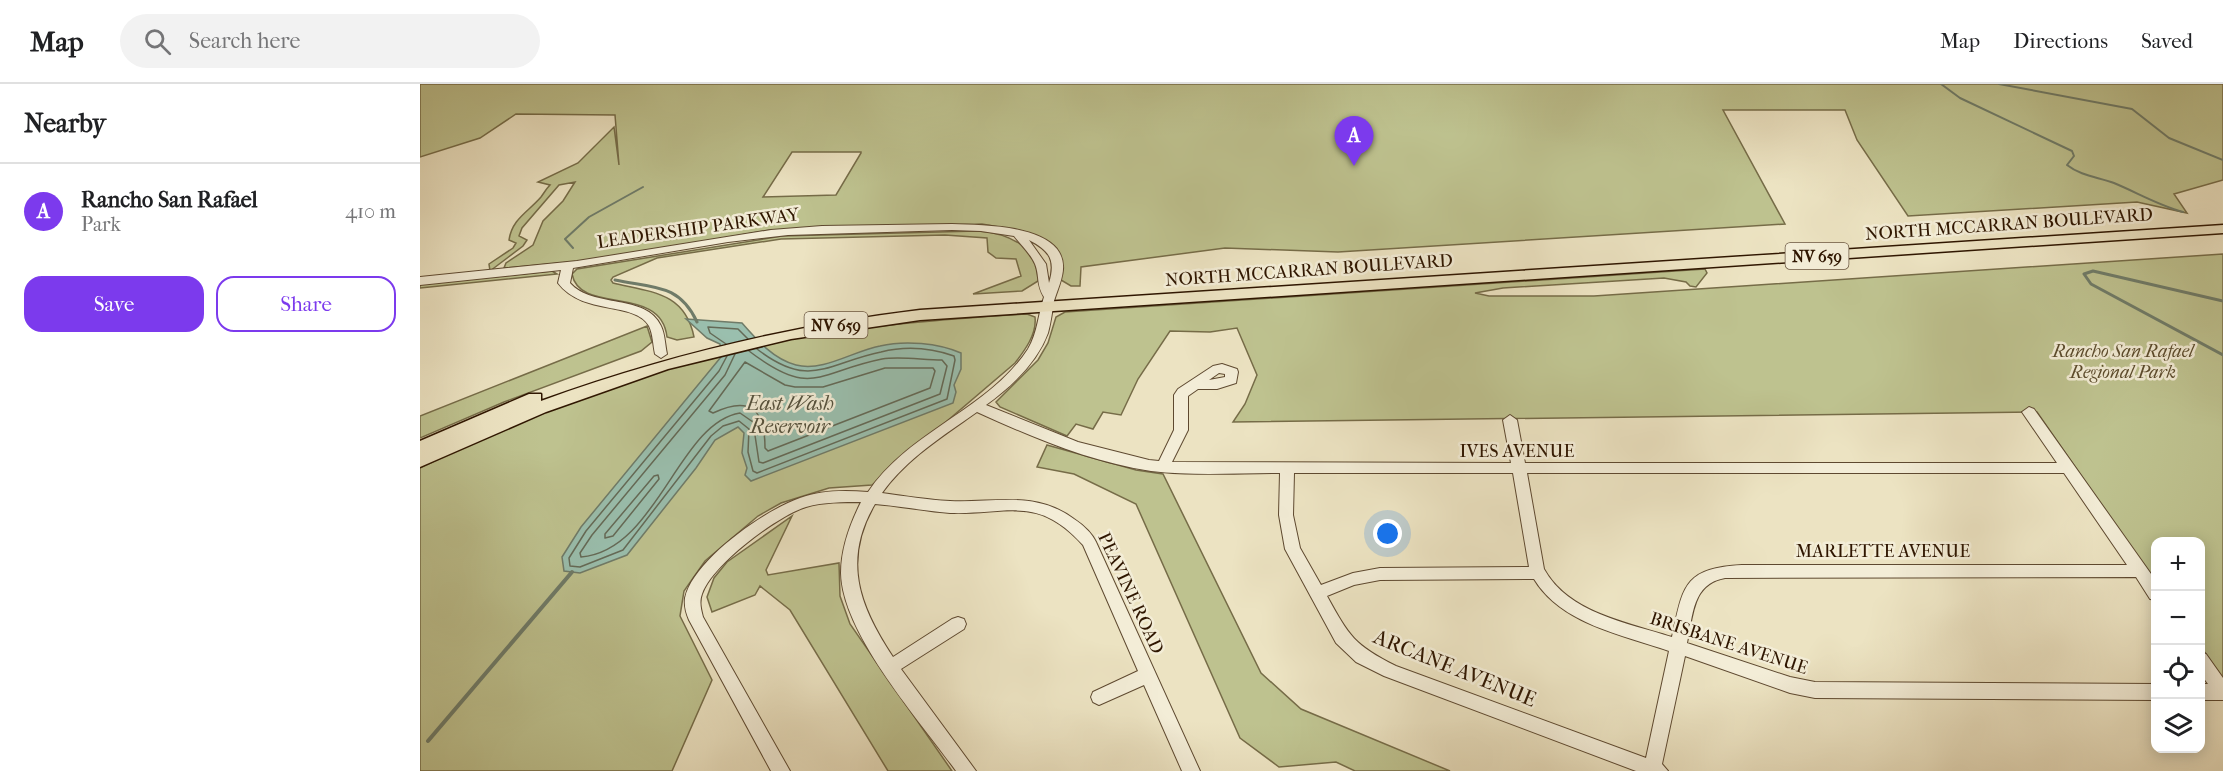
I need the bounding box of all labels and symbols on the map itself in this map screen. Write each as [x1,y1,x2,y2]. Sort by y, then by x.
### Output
pin: A [1334,116,1374,166]
street label: LEADERSHIP PARKWAY [596,204,801,253]
street label: NORTH MCCARRAN BOULEVARD [1864,204,2154,245]
road number: NV 659 [1786,243,1848,269]
street label: NORTH MCCARRAN BOULEVARD [1164,250,1454,291]
road number: NV 659 [804,312,868,338]
park label: Rancho San Rafael Regional Park [2052,341,2196,383]
water label: East Wash Reservoir [745,392,834,438]
street label: IVES AVENUE [1460,441,1574,462]
your location [1373,519,1402,548]
street label: PEAVINE ROAD [1093,529,1168,657]
street label: MARLETTE AVENUE [1796,541,1970,562]
street label: BRISBANE AVENUE [1647,608,1810,679]
street label: ARCANE AVENUE [1369,624,1540,712]

